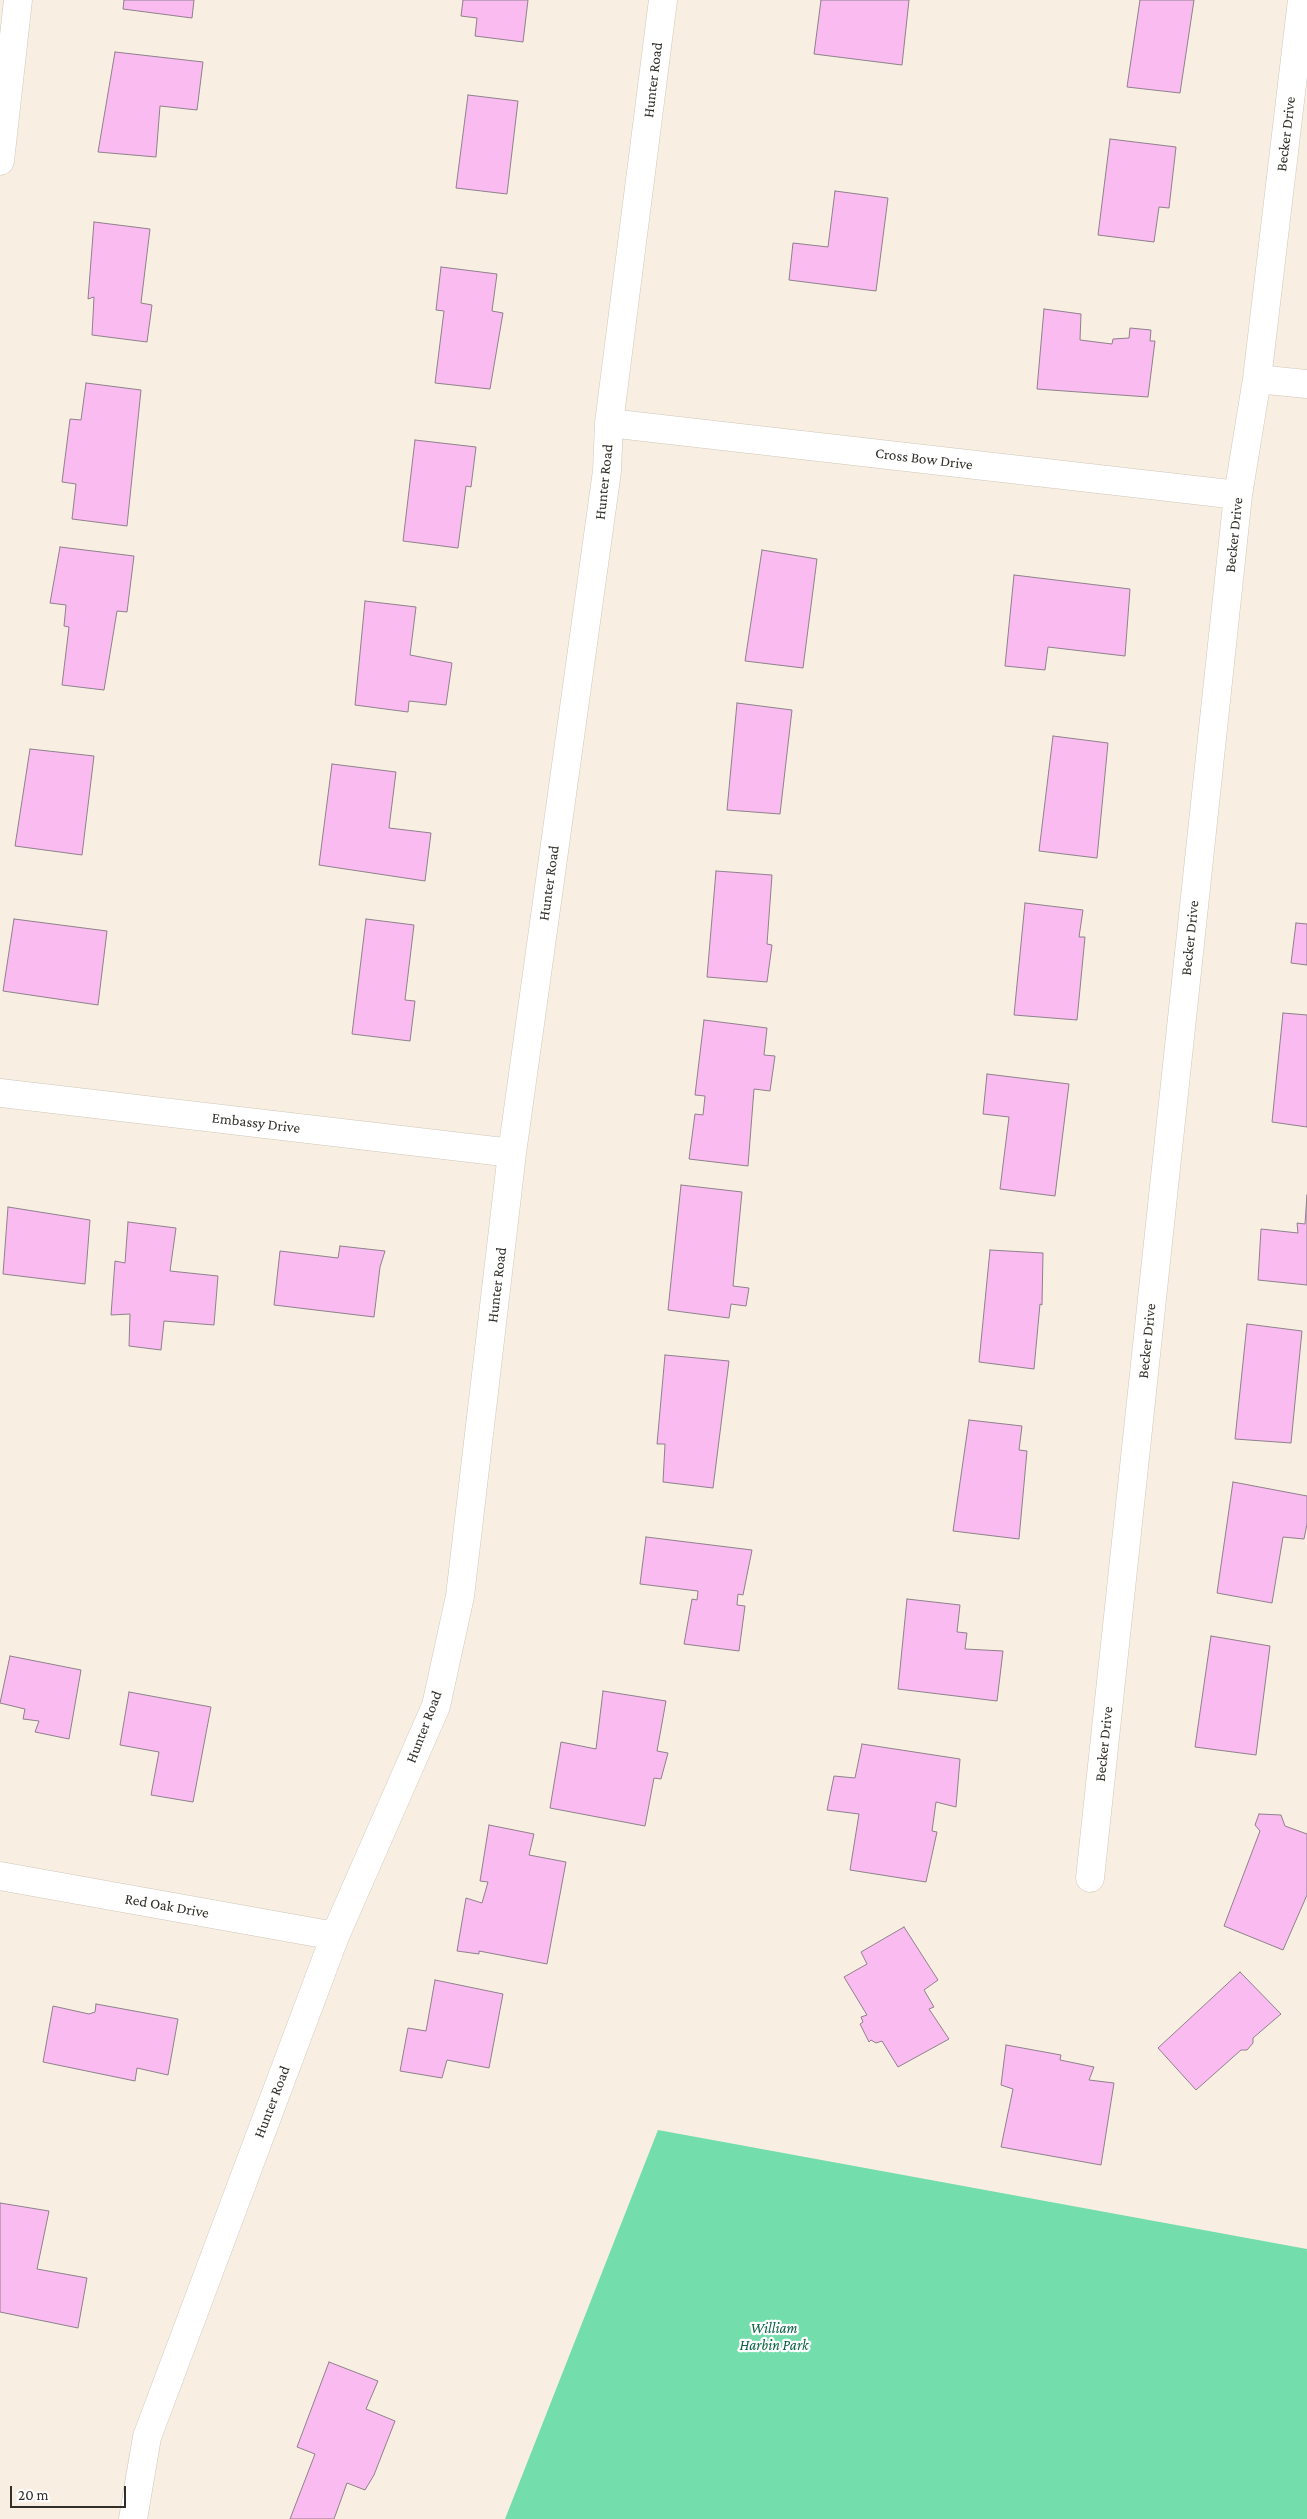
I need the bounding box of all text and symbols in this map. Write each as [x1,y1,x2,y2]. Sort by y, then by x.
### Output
street label: Hunter Road [639,41,667,119]
street label: Becker Drive [1272,96,1300,172]
street label: Hunter Road [591,443,617,521]
street label: Cross Bow Drive [874,444,974,474]
street label: Becker Drive [1221,497,1247,573]
street label: Hunter Road [535,844,563,922]
street label: Becker Drive [1177,900,1203,976]
street label: Embassy Drive [211,1109,301,1137]
street label: Hunter Road [483,1246,511,1324]
street label: Becker Drive [1134,1303,1160,1379]
street label: Hunter Road [402,1688,446,1766]
street label: Becker Drive [1091,1706,1117,1782]
street label: Red Oak Drive [124,1890,210,1922]
street label: Hunter Road [250,2063,294,2141]
park label: William Harbin Park [739,2319,809,2354]
scale bar [12,2476,129,2508]
text: 20 m [18,2487,49,2503]

